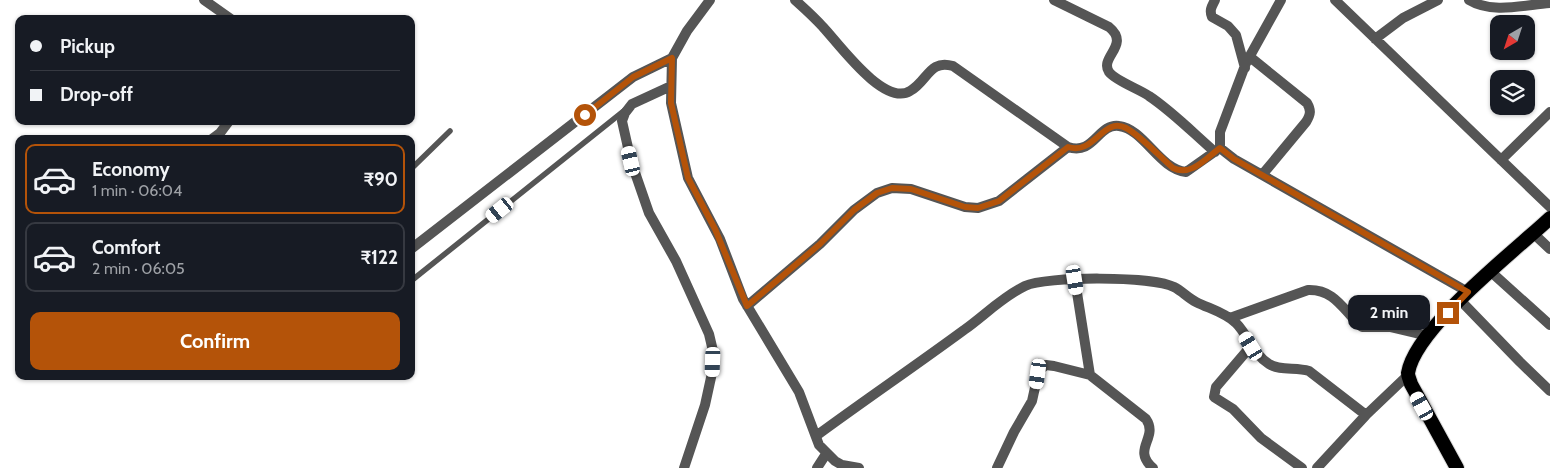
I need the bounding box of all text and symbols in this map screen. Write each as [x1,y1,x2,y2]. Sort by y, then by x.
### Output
north arrow [1490,15,1535,60]
map controls [1490,15,1535,115]
text: Pickup [60,35,115,58]
button: layers [1490,70,1535,115]
text: Drop-off [60,83,133,106]
route start [574,104,596,126]
car [620,145,641,177]
icon: car [32,157,77,202]
text: Economy [92,158,170,181]
text: ₹90 [364,168,398,191]
text: 1 min · 06:04 [92,181,182,200]
car [483,195,516,225]
icon: car [32,235,77,280]
text: Comfort [92,236,161,259]
text: ₹122 [361,246,398,269]
text: 2 min · 06:05 [92,259,185,278]
car [1065,264,1084,296]
callout: 2 min [1348,296,1430,330]
route end [1437,302,1459,324]
text: 2 min [1370,303,1408,322]
button: Confirm [30,312,400,370]
car [1236,329,1265,363]
car [704,347,721,377]
car [1028,358,1047,390]
car [1408,389,1435,423]

